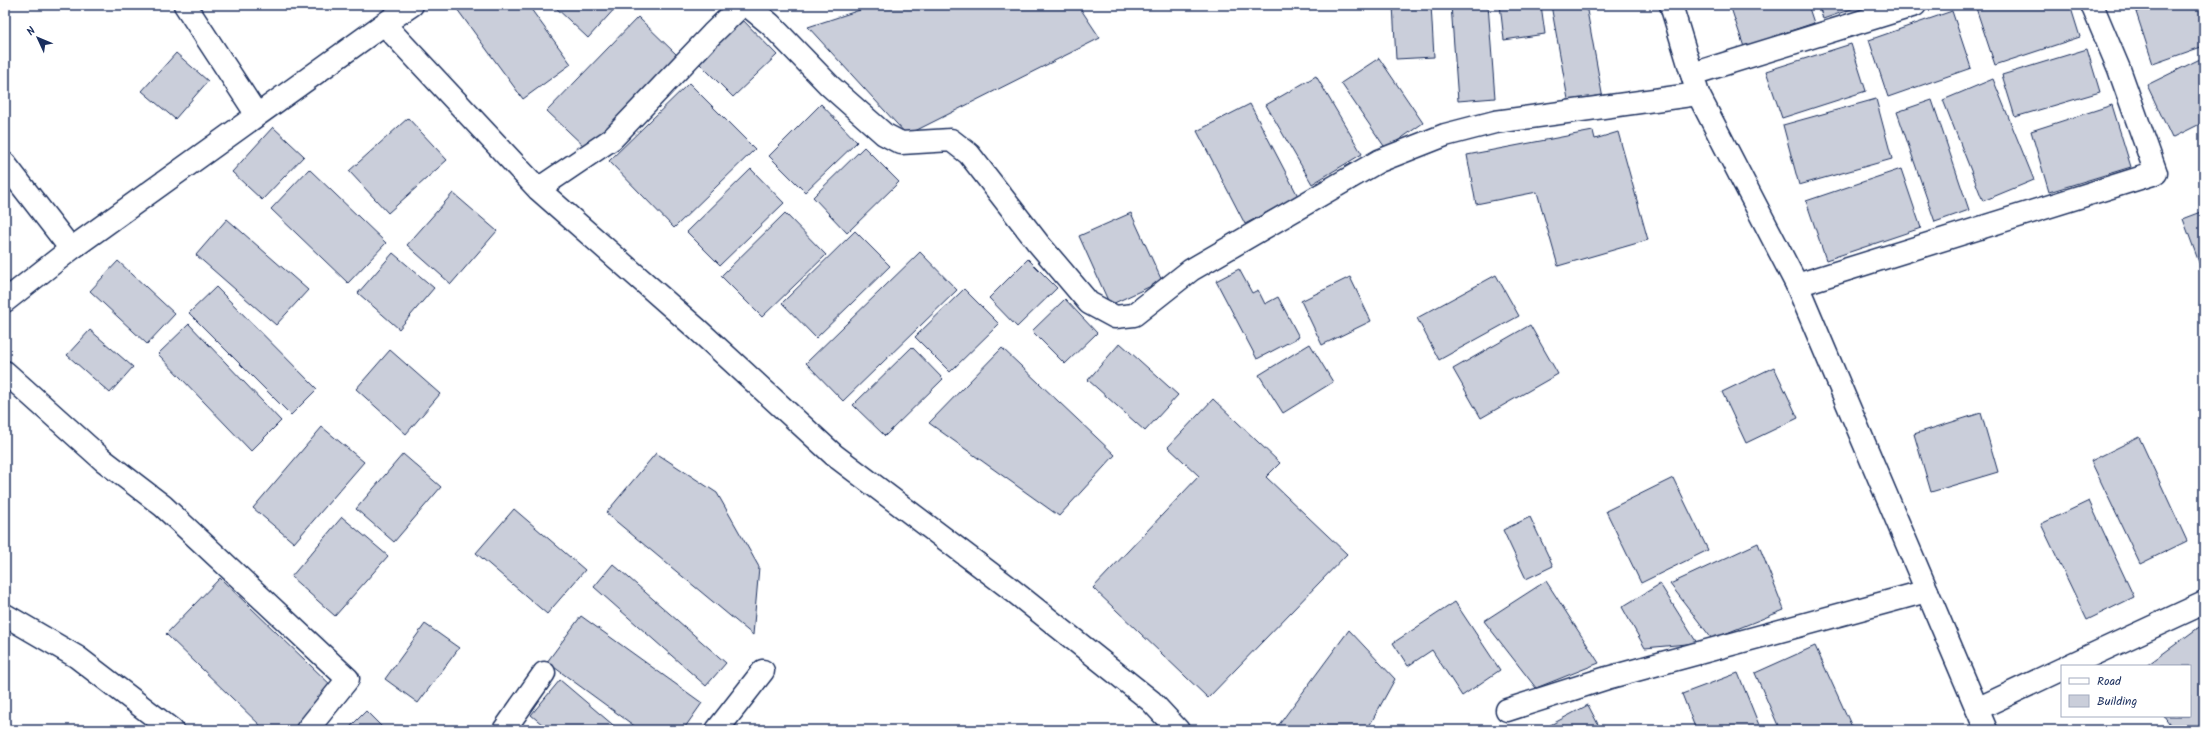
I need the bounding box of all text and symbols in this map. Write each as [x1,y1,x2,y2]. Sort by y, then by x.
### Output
north arrow [18,18,58,58]
text: N [23,23,40,41]
legend [2061,665,2191,717]
text: Road [2097,672,2122,691]
text: Building [2097,692,2137,711]

